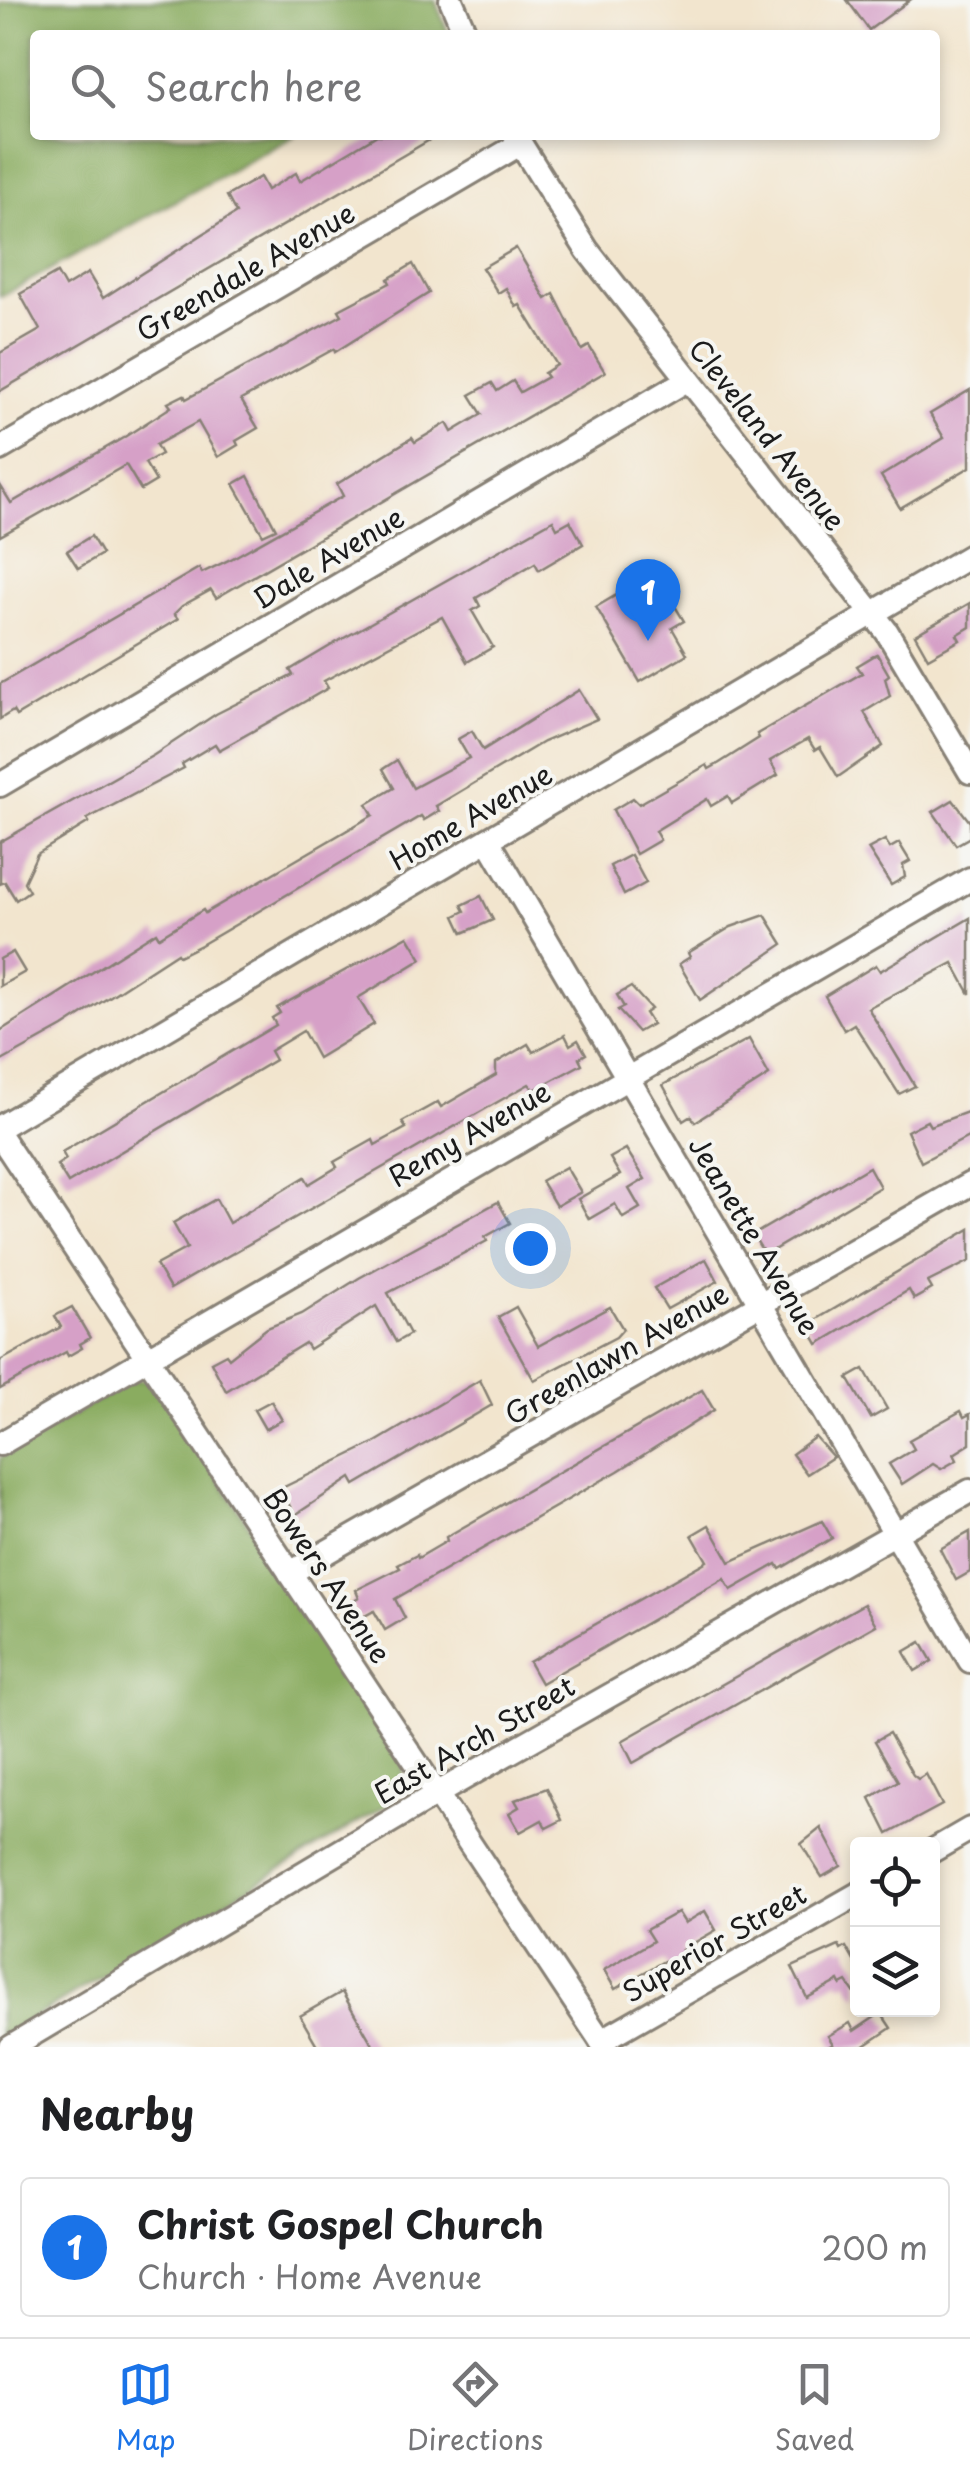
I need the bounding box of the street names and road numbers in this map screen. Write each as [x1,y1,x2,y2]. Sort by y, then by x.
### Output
street label: Greendale Avenue [128,191,362,351]
street label: Cleveland Avenue [679,329,857,539]
street label: Dale Avenue [244,495,412,619]
street label: Home Avenue [380,752,560,880]
street label: Remy Avenue [380,1069,558,1197]
street label: Jeanette Avenue [679,1127,831,1343]
street label: Greenlawn Avenue [496,1271,736,1435]
street label: Bowers Avenue [253,1479,403,1671]
street label: East Arch Street [366,1664,582,1814]
street label: Superior Street [614,1872,814,2012]

